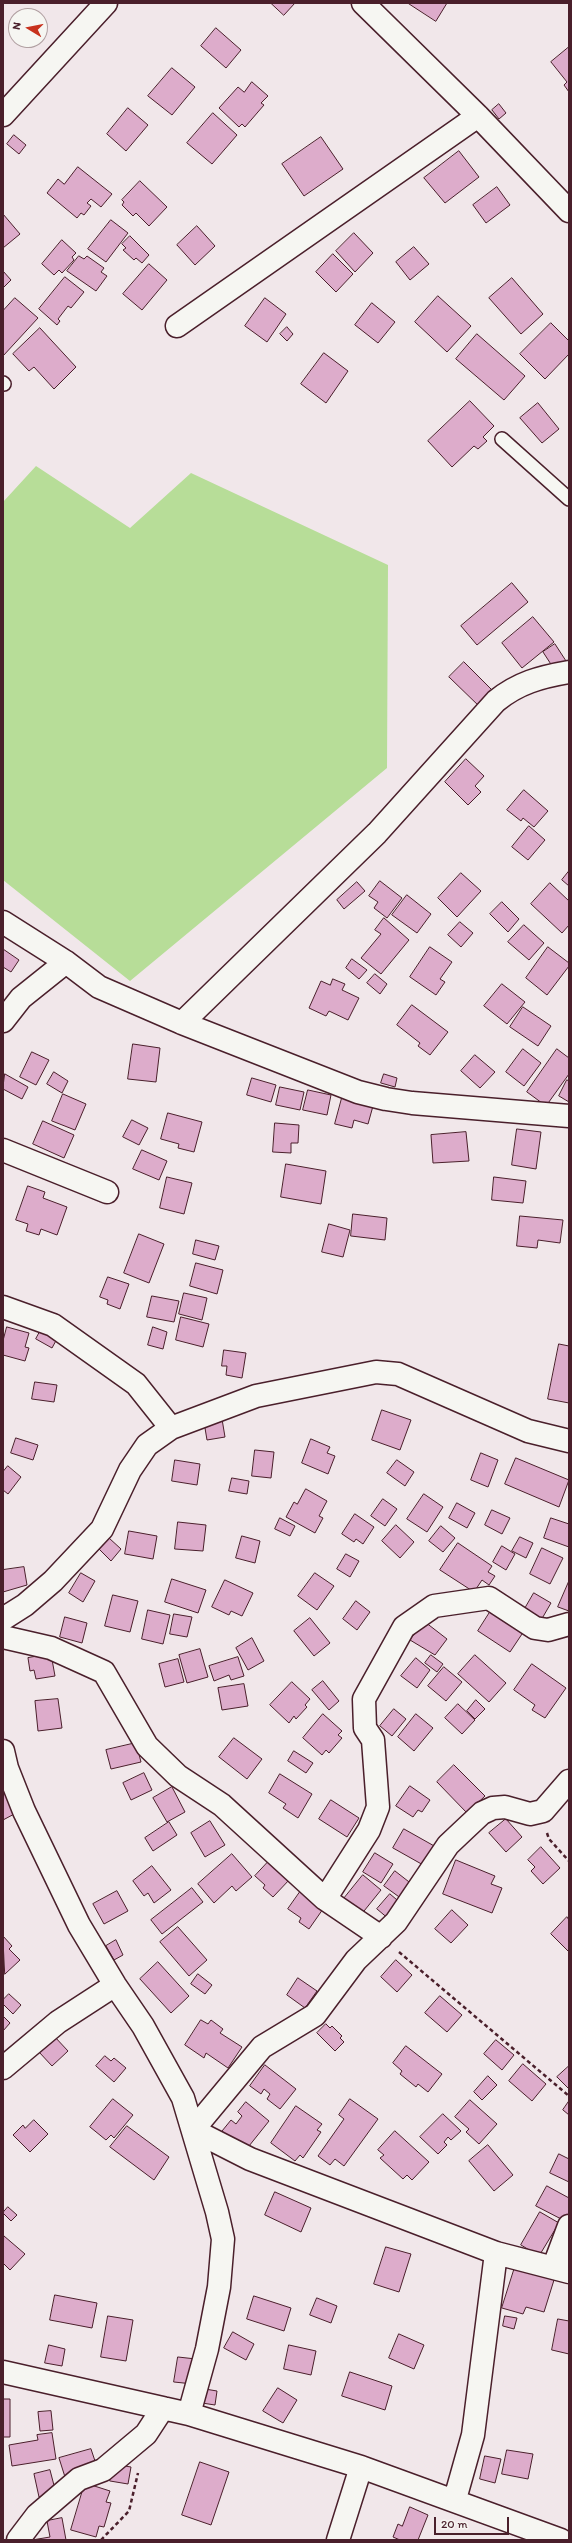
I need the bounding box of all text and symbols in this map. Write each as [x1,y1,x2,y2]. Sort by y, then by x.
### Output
north arrow [8,8,48,48]
text: N [10,21,24,31]
scale bar [436,2509,511,2535]
text: 20 m [441,2517,468,2531]

